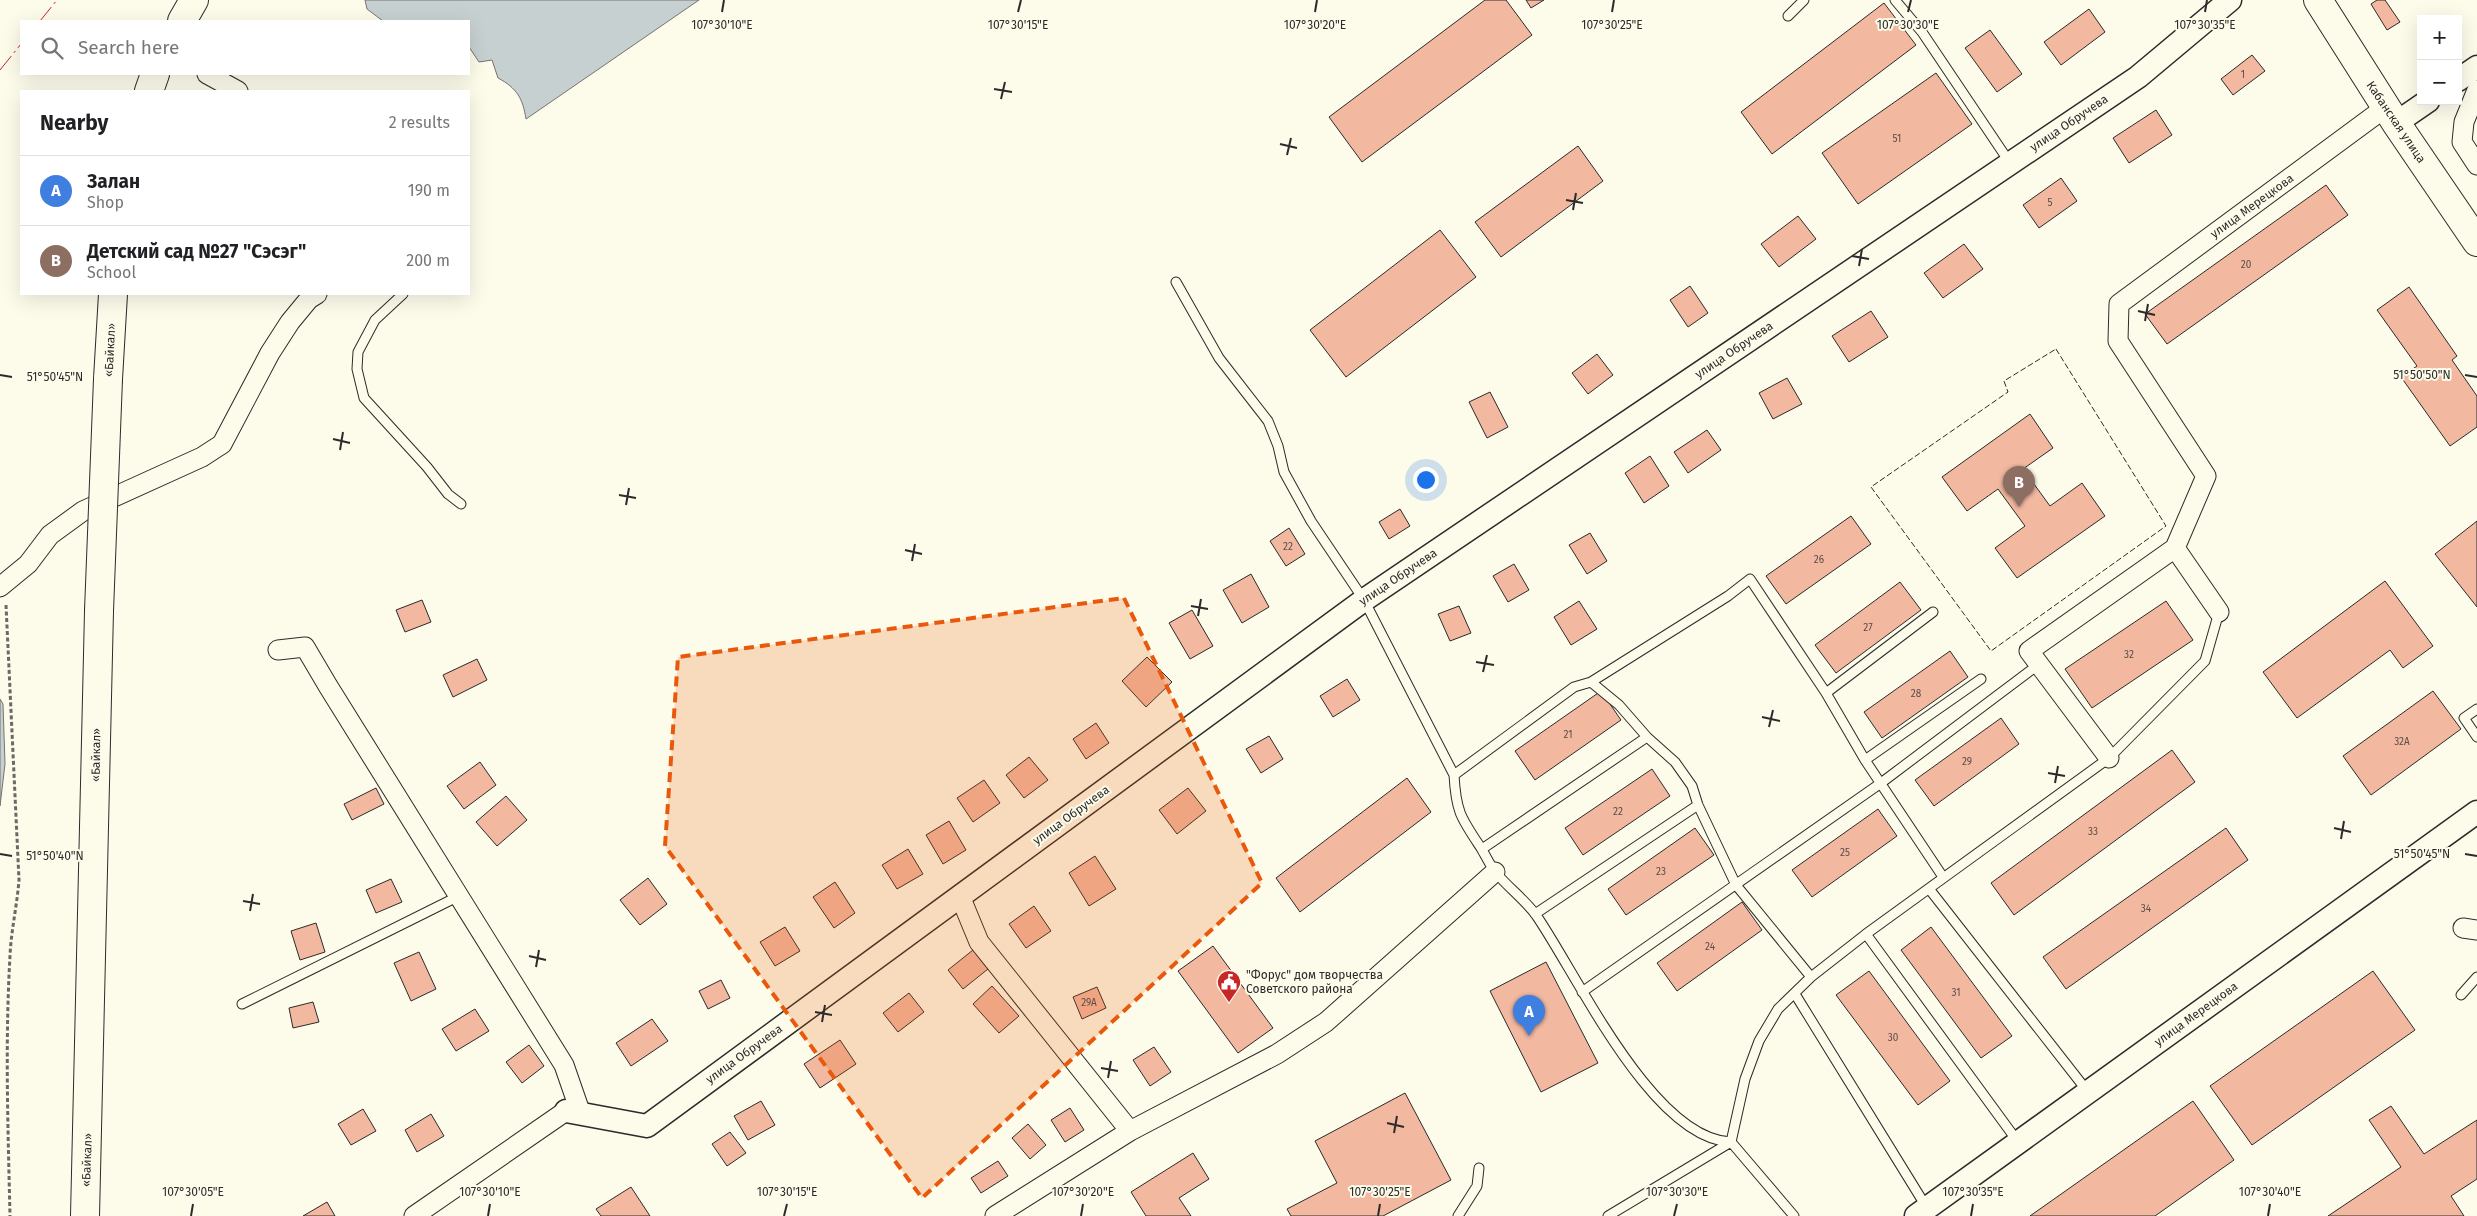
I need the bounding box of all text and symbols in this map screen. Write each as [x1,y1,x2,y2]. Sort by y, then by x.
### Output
map controls [2417,15,2462,105]
button: + [2417,15,2462,60]
text: 107°30'10"E [691,18,753,32]
text: 107°30'15"E [988,18,1048,32]
text: 107°30'20"E [1284,18,1346,32]
text: 107°30'25"E [1581,18,1643,32]
text: 107°30'30"E [1877,18,1939,32]
text: 107°30'35"E [2174,18,2236,32]
search box [20,20,470,75]
icon: search [38,34,66,62]
text: Search here [78,36,179,59]
button: − [2417,60,2462,105]
house number: 1 [2241,69,2245,81]
street label: Кабанская улица [2363,78,2429,166]
street label: улица Обручева [2027,92,2111,154]
text: Nearby [40,110,108,136]
text: 2 results [389,113,450,132]
house number: 51 [1893,133,1901,145]
text: Залан [87,170,140,193]
street label: улица Мерецкова [2208,171,2296,241]
text: A [51,181,61,200]
text: 190 m [408,181,450,200]
text: Shop [87,193,124,212]
house number: 5 [2047,197,2053,209]
text: Детский сад №27 "Сэсэг" [87,240,306,263]
text: B [51,251,61,270]
text: 200 m [406,251,450,270]
house number: 20 [2241,259,2252,271]
text: School [87,263,136,282]
street label: улица Обручева [1692,319,1776,381]
street label: «Байкал» [102,323,118,377]
text: 51°50'50"N [2393,368,2451,382]
text: 51°50'45"N [27,370,83,384]
pin: B [2003,466,2035,507]
your location [1413,467,1439,493]
house number: 22 [1283,541,1293,553]
street label: улица Обручева [1356,546,1440,608]
house number: 26 [1814,554,1824,566]
house number: 27 [1863,622,1873,634]
house number: 32 [2124,649,2134,661]
house number: 28 [1911,688,1922,700]
street label: «Байкал» [89,728,103,782]
house number: 21 [1563,729,1573,741]
house number: 32А [2394,736,2410,748]
house number: 29 [1962,756,1972,768]
street label: улица Обручева [1030,783,1112,847]
house number: 22 [1613,806,1623,818]
house number: 33 [2088,826,2098,838]
house number: 25 [1840,847,1850,859]
text: 51°50'45"N [2394,847,2450,861]
text: 51°50'40"N [26,849,84,863]
house number: 23 [1656,866,1666,878]
house number: 34 [2141,903,2152,915]
house number: 24 [1705,941,1716,953]
place label: "Форус" дом творчества Советского района [1246,968,1383,996]
public building icon: "Форус" дом творчества Советского района [1216,969,1242,1003]
street label: улица Мерецкова [2152,979,2240,1049]
house number: 31 [1951,987,1961,999]
pin: A [1513,995,1545,1036]
house number: 29А [1081,997,1097,1009]
street label: улица Обручева [703,1022,785,1086]
house number: 30 [1888,1032,1899,1044]
street label: «Байкал» [79,1133,95,1187]
text: 107°30'05"E [162,1185,224,1199]
text: 107°30'10"E [459,1185,521,1199]
text: 107°30'15"E [757,1185,817,1199]
text: 107°30'20"E [1052,1185,1114,1199]
text: 107°30'25"E [1349,1185,1411,1199]
text: 107°30'30"E [1646,1185,1708,1199]
text: 107°30'35"E [1942,1185,2004,1199]
text: 107°30'40"E [2239,1185,2301,1199]

